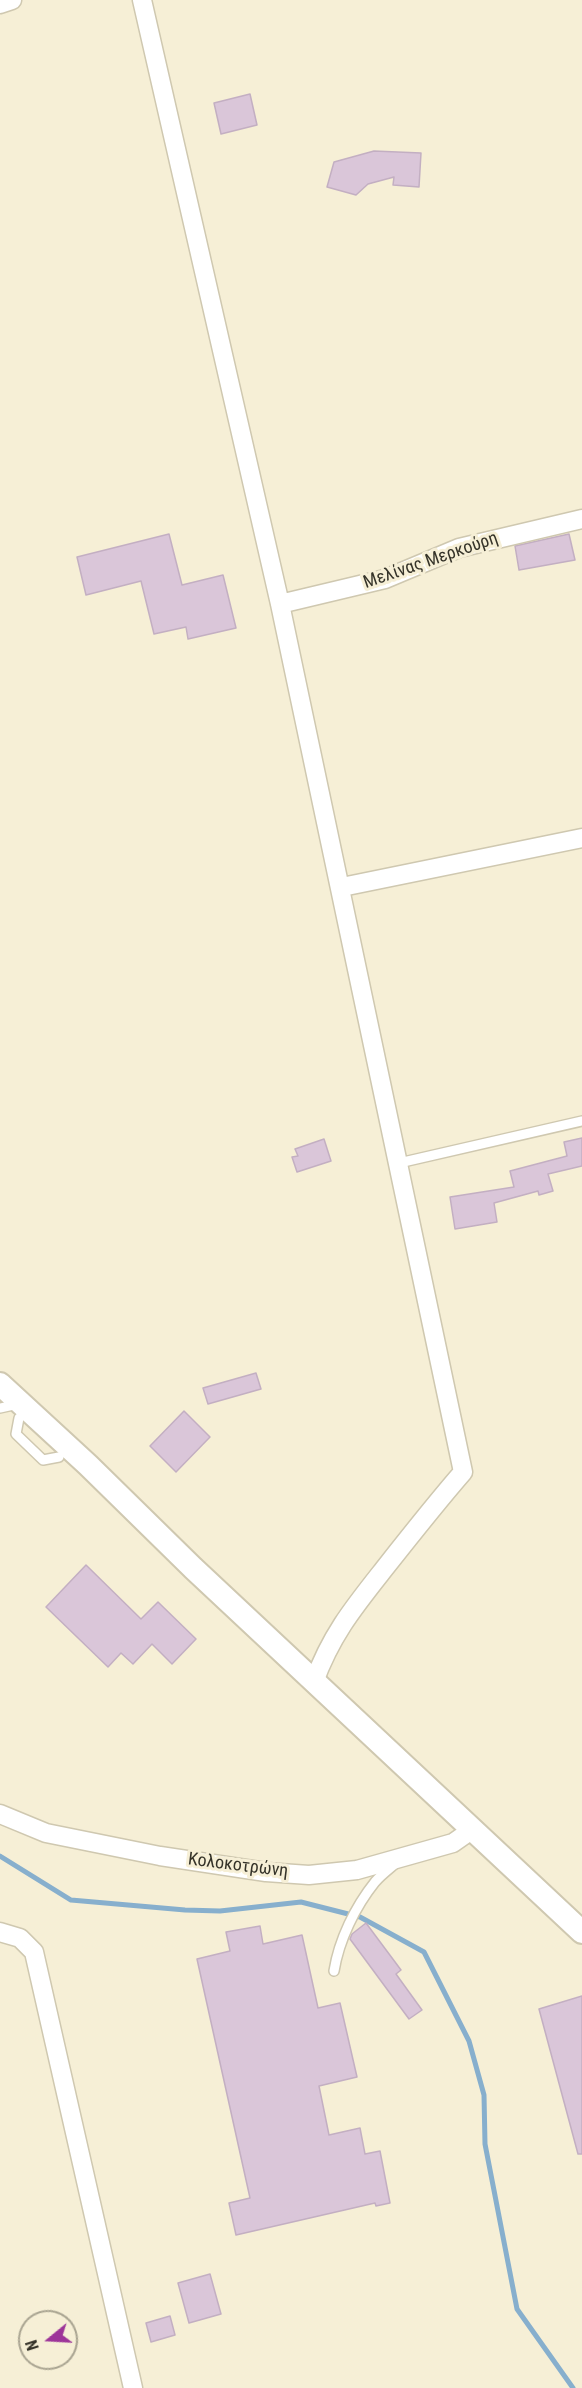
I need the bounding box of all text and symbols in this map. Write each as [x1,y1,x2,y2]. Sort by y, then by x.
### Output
street label: Μελίνας Μερκούρη [361,528,501,594]
street label: Κολοκοτρώνη [187,1849,289,1883]
north arrow [18,2310,78,2370]
text: N [22,2338,43,2353]

